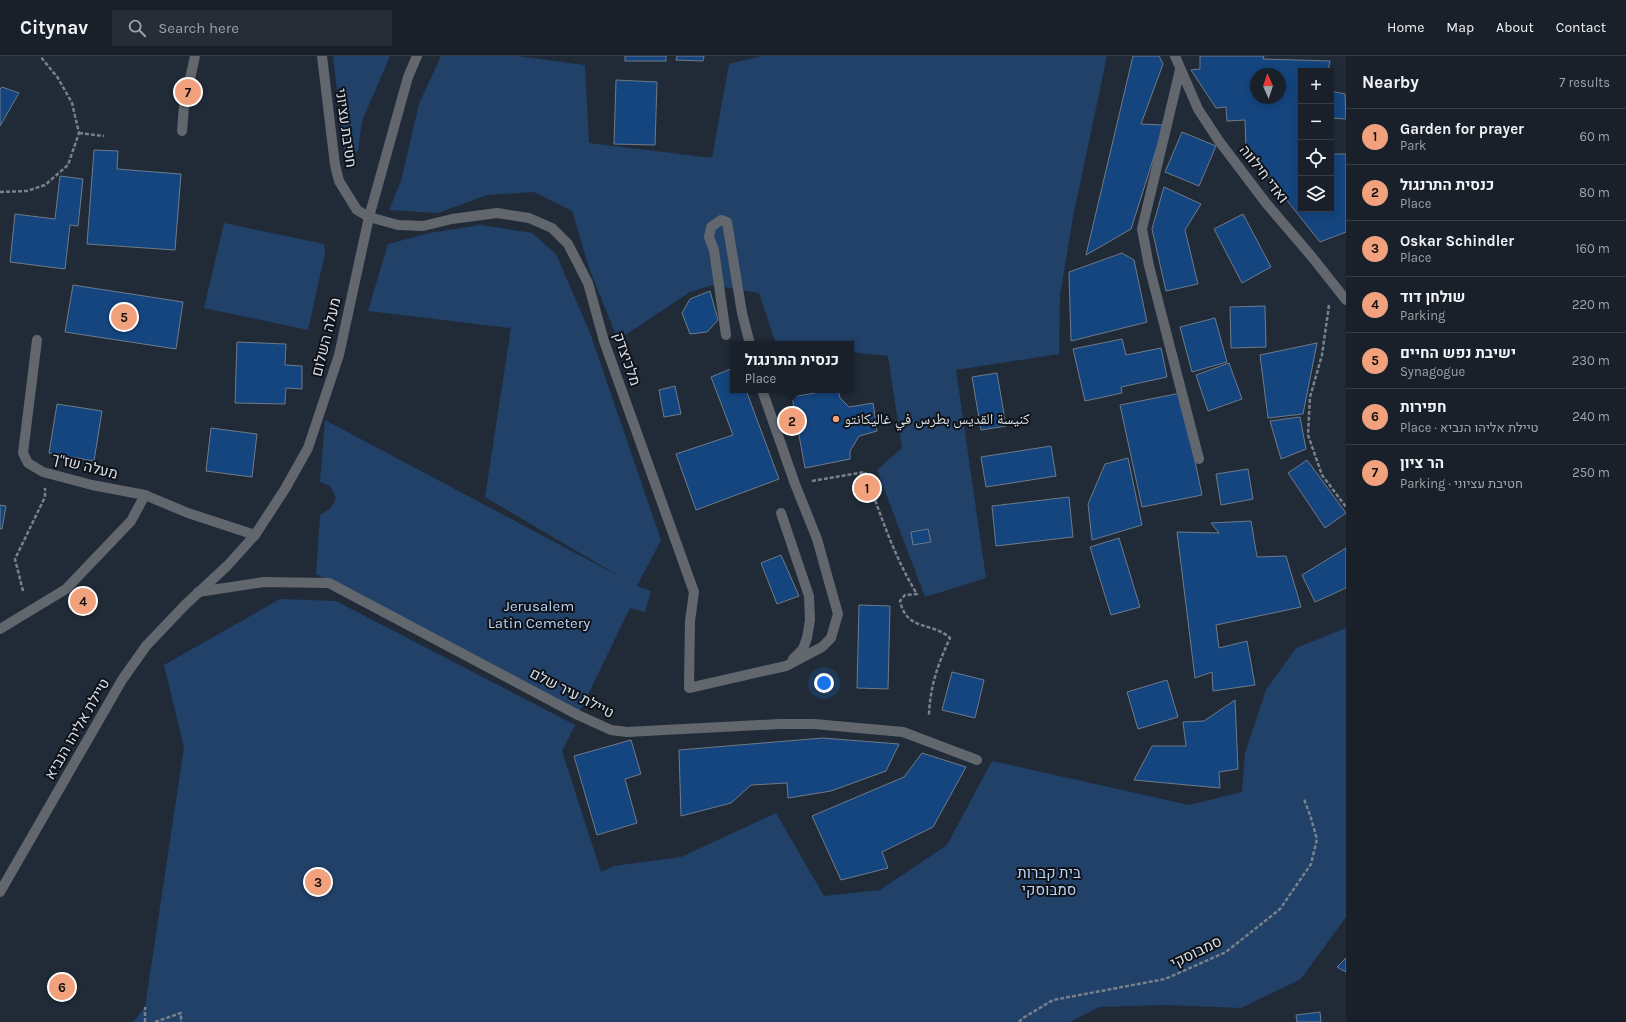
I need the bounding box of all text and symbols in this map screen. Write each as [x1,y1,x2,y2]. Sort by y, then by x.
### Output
search box [112,10,392,46]
text: Citynav [20,17,88,39]
icon: search [126,17,148,39]
text: Search here [158,19,239,37]
text: Home [1387,19,1424,36]
text: Map [1446,19,1474,36]
text: About [1496,19,1534,36]
text: Contact [1556,19,1606,36]
north arrow [1250,68,1286,104]
map controls [1298,68,1334,212]
button: + [1298,68,1334,104]
text: Nearby [1362,72,1419,92]
text: 7 results [1559,75,1610,90]
pin: 7 [175,77,201,107]
street label: חטיבת עציוני [332,87,360,169]
button: − [1298,104,1334,140]
text: Garden for prayer [1400,120,1524,138]
text: 1 [1373,129,1377,144]
text: 60 m [1580,129,1610,144]
text: Park [1400,138,1426,153]
button: locate [1298,140,1334,176]
street label: ואדי חילווה [1236,141,1292,207]
button: layers [1298,176,1334,212]
text: כנסית התרנגול [1400,176,1494,194]
text: 2 [1371,185,1379,200]
text: 80 m [1579,185,1610,200]
text: Place [1400,196,1431,211]
text: Oskar Schindler [1400,232,1514,250]
text: 3 [1371,241,1379,256]
text: 160 m [1575,241,1610,256]
text: Place [1400,250,1431,265]
text: שולחן דוד [1400,288,1465,306]
street label: מעלה השלום [308,296,344,378]
text: 4 [1371,297,1379,312]
text: 220 m [1572,297,1610,312]
pin: 5 [111,302,137,332]
text: Parking [1400,308,1445,323]
street label: מלכיצדק [610,330,644,388]
popup [730,341,854,393]
text: ישיבת נפש החיים [1400,344,1516,362]
text: כנסית התרנגול [745,351,839,369]
text: 5 [1371,353,1379,368]
text: 230 m [1572,353,1610,368]
text: Synagogue [1400,364,1465,379]
text: Place [745,371,776,386]
text: חפירות [1400,398,1446,416]
pin: 2 [779,406,805,436]
text: 6 [1371,409,1379,424]
text: 240 m [1572,409,1610,424]
place label: كنيسة القديس بطرس في غاليكانتو [844,410,1030,431]
marker: كنيسة القديس بطرس في غاليكانتو [831,414,841,424]
text: Place · טיילת אליהו הנביא [1400,420,1539,435]
street label: מעלה שז"ך [50,449,120,483]
text: הר ציון [1400,454,1444,472]
text: 7 [1372,465,1378,480]
text: 250 m [1572,465,1610,480]
pin: 1 [854,473,880,503]
text: Parking · חטיבת עציוני [1400,476,1523,491]
pin: 4 [70,586,96,616]
park label: Jerusalem Latin Cemetery [488,597,590,632]
street label: טיילת עיר שלם [527,664,617,722]
your location [814,673,834,693]
street label: טיילת אליהו הנביא [41,675,113,783]
park label: בית קברות סמבוסקי [1017,864,1081,899]
pin: 3 [305,867,331,897]
street label: סמבוסקי [1167,932,1225,972]
pin: 6 [49,972,75,1002]

